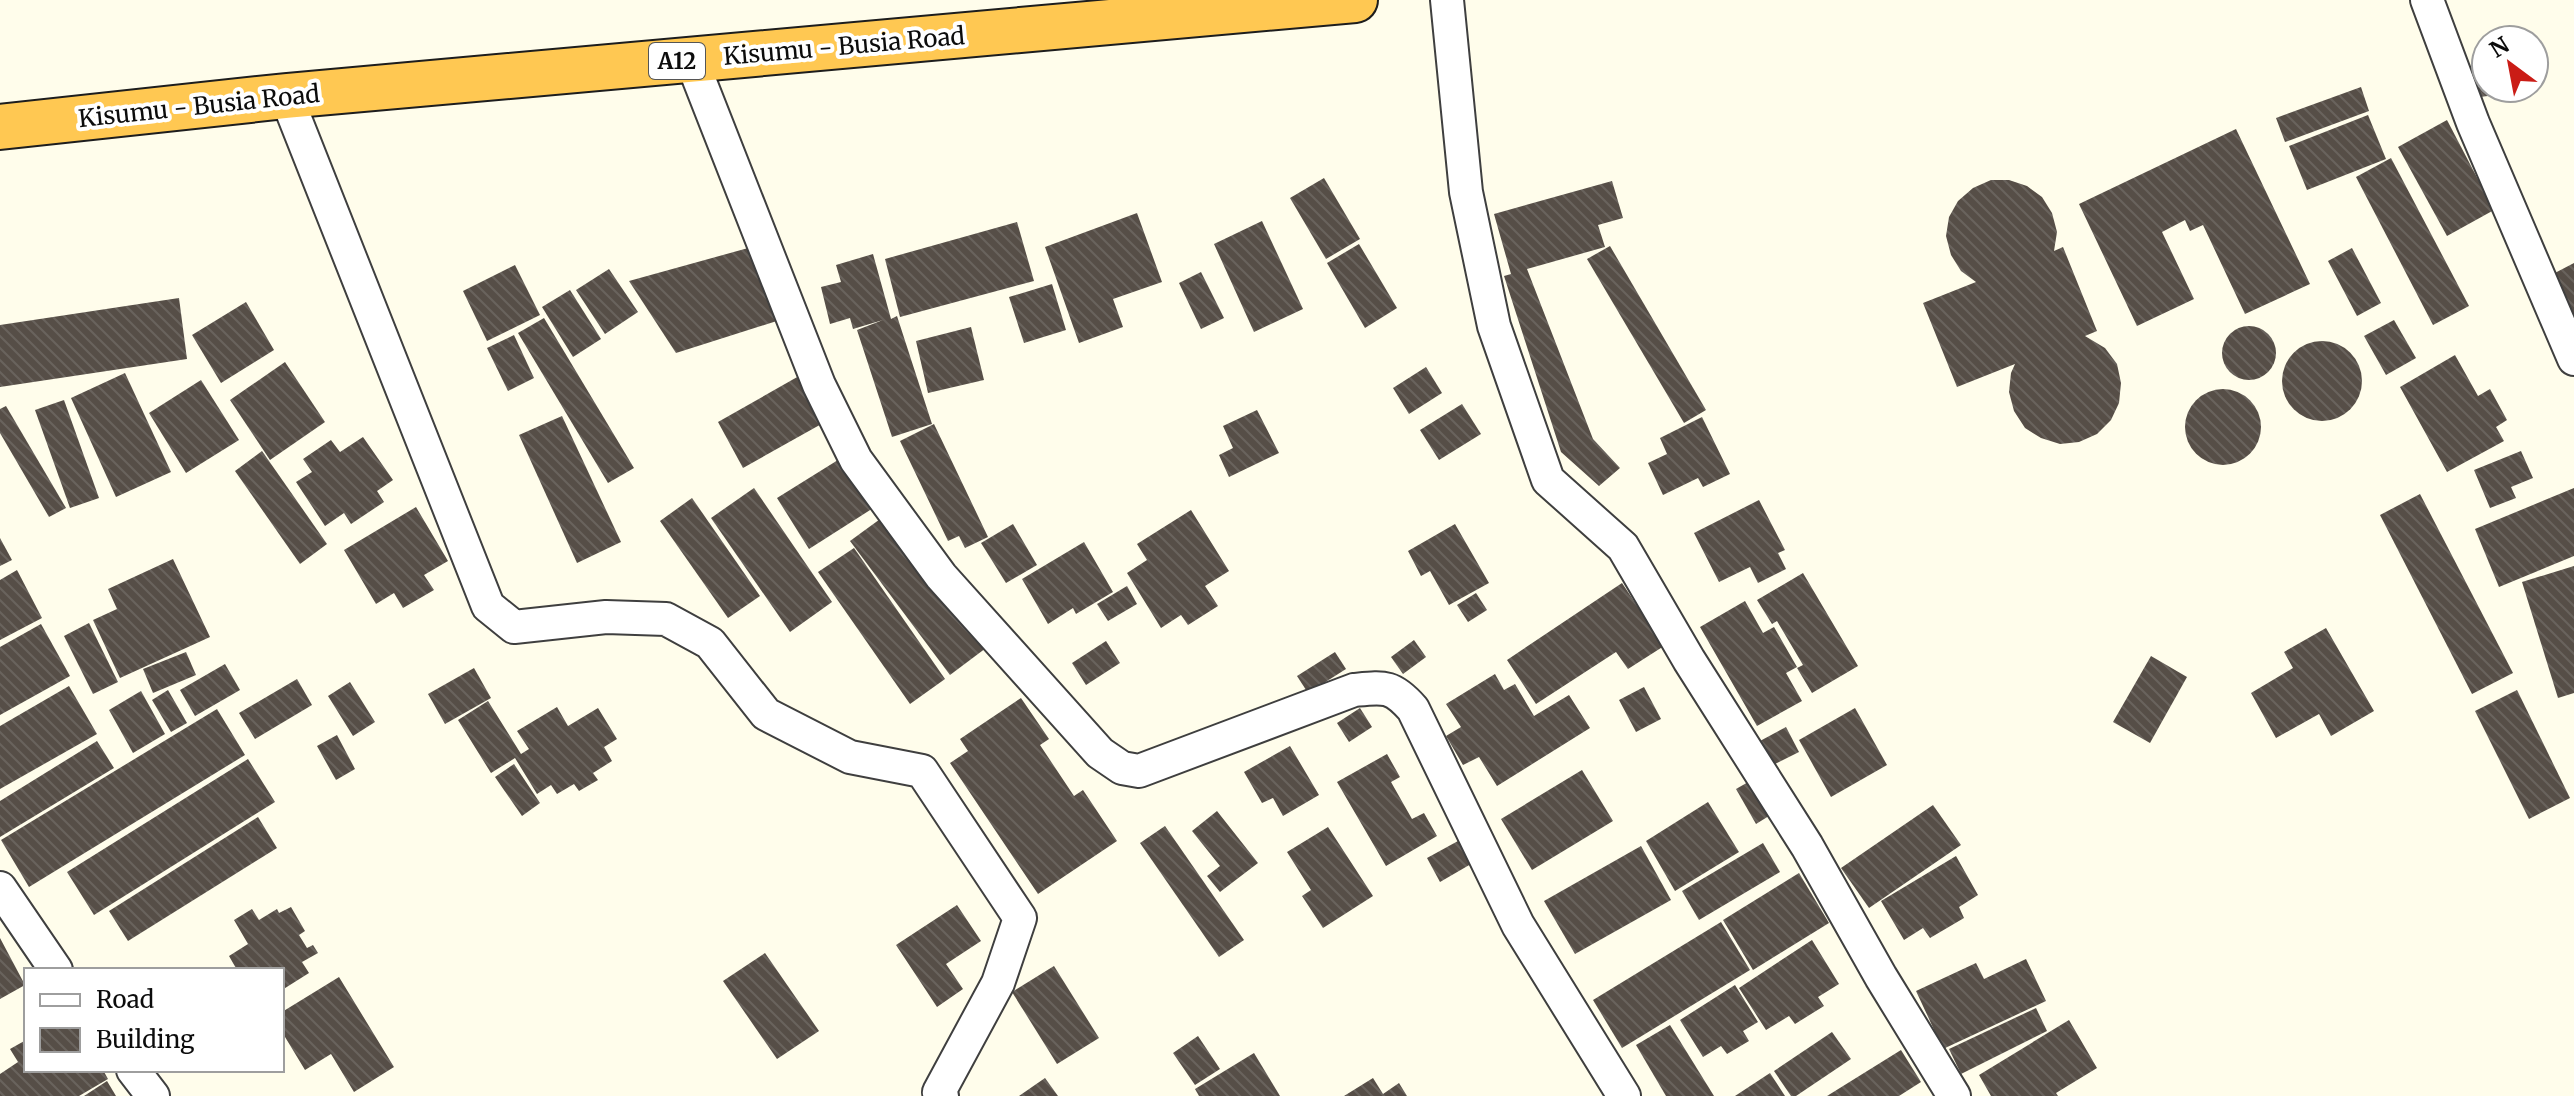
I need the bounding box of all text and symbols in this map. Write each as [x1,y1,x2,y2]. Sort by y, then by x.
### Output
street label: Kisumu - Busia Road [722,20,966,72]
north arrow [2470,24,2550,104]
text: N [2485,30,2515,64]
road number: A12 [649,43,705,79]
street label: Kisumu - Busia Road [77,78,321,134]
legend [24,968,284,1072]
text: Road [96,984,154,1015]
text: Building [96,1024,195,1055]

